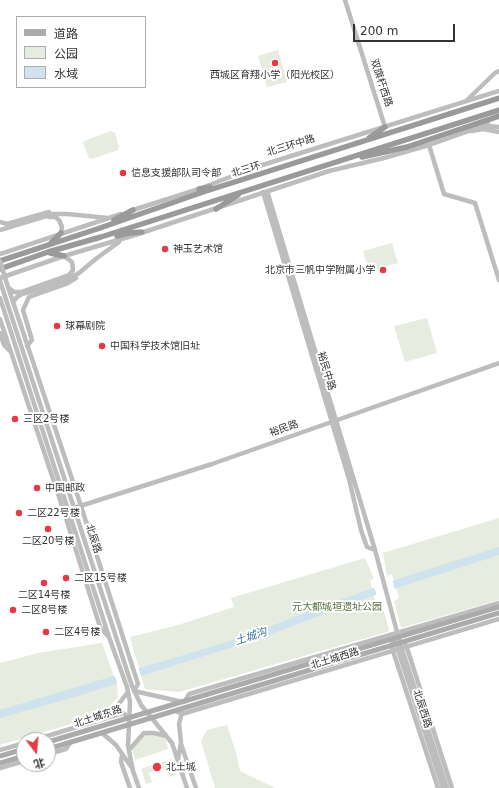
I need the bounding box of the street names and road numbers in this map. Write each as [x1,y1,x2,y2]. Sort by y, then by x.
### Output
street label: 双旗杆西路 [368,57,394,109]
street label: 北三环中路 [265,133,317,159]
street label: 北三环 [230,160,262,180]
street label: 裕民中路 [314,350,338,392]
street label: 裕民路 [268,418,300,440]
street label: 北辰路 [83,523,103,555]
street label: 北土城西路 [309,646,361,672]
street label: 北辰西路 [410,688,434,730]
street label: 北土城东路 [72,704,124,730]

